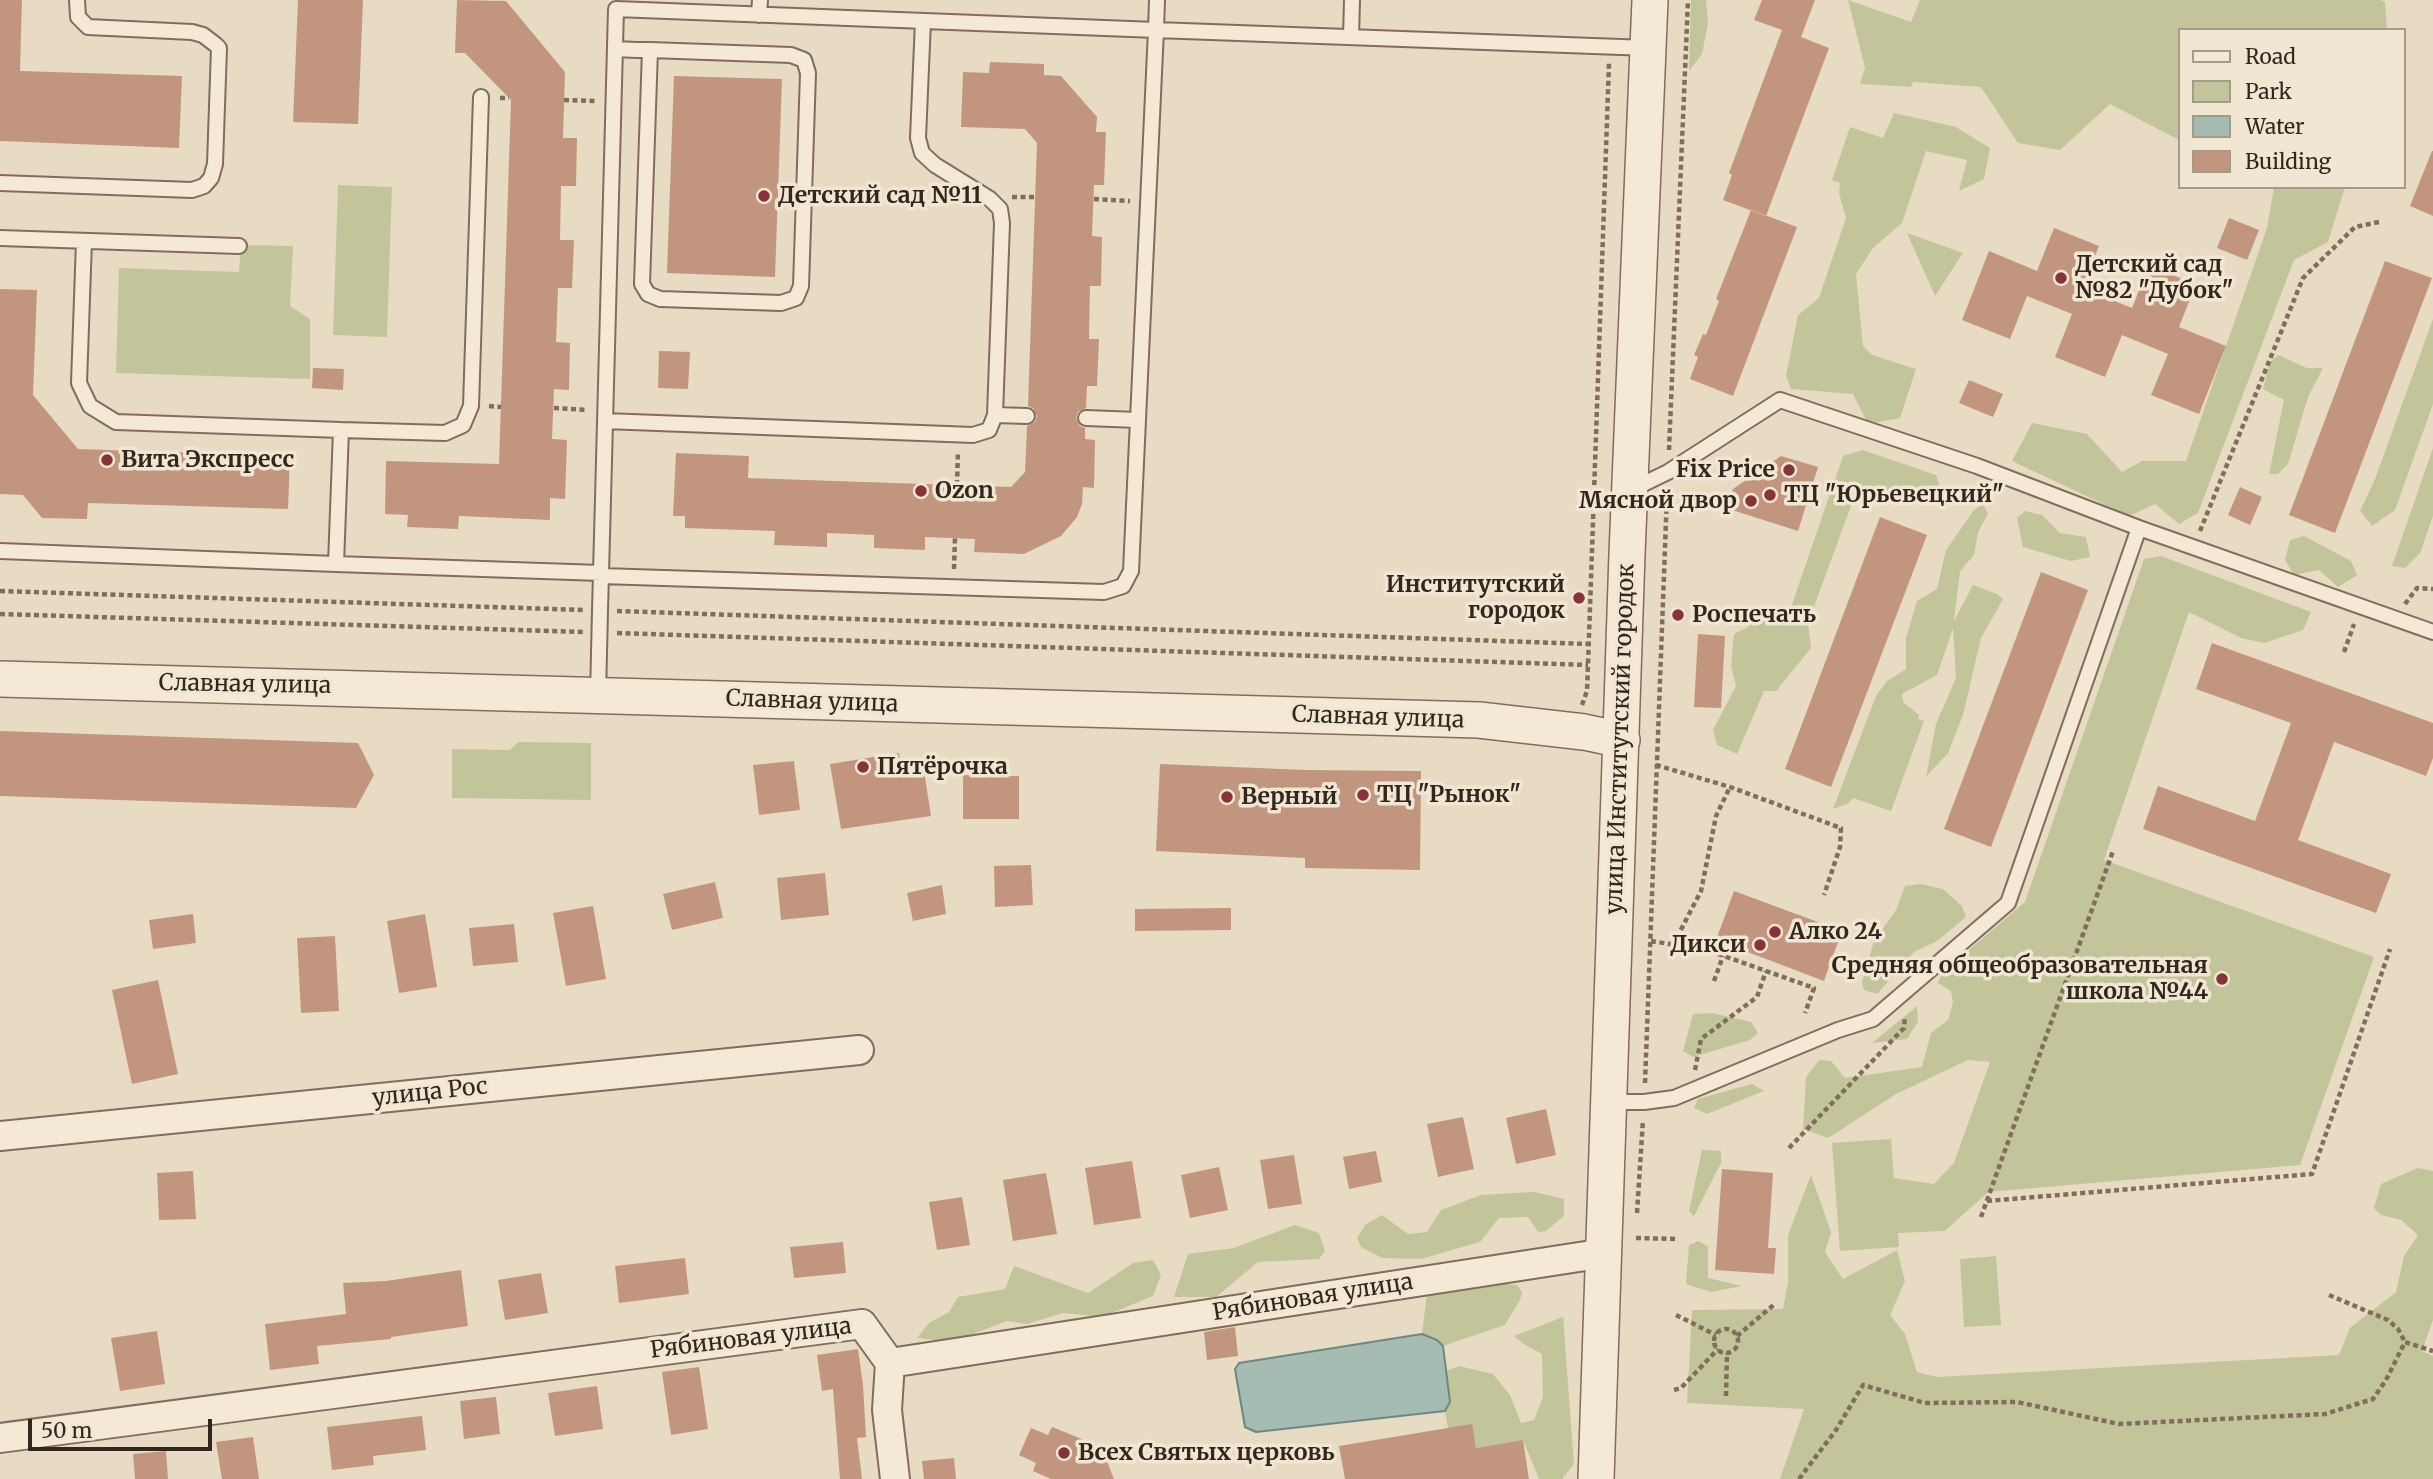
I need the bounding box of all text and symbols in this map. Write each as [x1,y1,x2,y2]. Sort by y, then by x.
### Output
legend [2178,28,2405,189]
text: Road [2245,43,2296,70]
text: Park [2245,78,2292,105]
text: Water [2245,113,2304,140]
text: Building [2245,148,2331,175]
place label: Детский сад №11 [778,182,982,210]
marker: Детский сад №11 [756,188,772,204]
place label: Детский сад №82 "Дубок" [2075,251,2233,305]
marker: Детский сад №82 "Дубок" [2053,270,2069,286]
place label: Вита Экспресс [121,446,294,474]
marker: Вита Экспресс [99,452,115,468]
place label: Fix Price [1676,456,1775,484]
marker: Fix Price [1781,462,1797,478]
place label: Ozon [935,477,994,505]
place label: ТЦ "Юрьевецкий" [1784,481,2004,509]
marker: Ozon [913,483,929,499]
place label: Мясной двор [1579,487,1737,515]
marker: ТЦ "Юрьевецкий" [1762,487,1778,503]
marker: Мясной двор [1743,493,1759,509]
street label: улица Институтский городок [1601,563,1641,915]
place label: Институтский городок [1386,571,1565,625]
marker: Институтский городок [1571,590,1587,606]
place label: Роспечать [1692,601,1816,629]
marker: Роспечать [1670,607,1686,623]
street label: Славная улица [158,670,332,700]
street label: Славная улица [725,685,899,719]
street label: Славная улица [1291,701,1465,735]
place label: Пятёрочка [877,753,1008,781]
marker: Пятёрочка [855,759,871,775]
place label: ТЦ "Рынок" [1377,781,1521,809]
place label: Верный [1241,783,1338,811]
marker: ТЦ "Рынок" [1355,787,1371,803]
marker: Верный [1219,789,1235,805]
place label: Алко 24 [1789,918,1882,946]
marker: Алко 24 [1767,924,1783,940]
place label: Дикси [1670,931,1746,959]
marker: Дикси [1752,937,1768,953]
place label: Средняя общеобразовательная школа №44 [1832,952,2208,1006]
marker: Средняя общеобразовательная школа №44 [2214,971,2230,987]
street label: улица Рос [371,1073,489,1113]
street label: Рябиновая улица [1211,1269,1415,1327]
street label: Рябиновая улица [649,1313,853,1365]
scale bar [32,1406,215,1450]
text: 50 m [41,1417,92,1444]
place label: Всех Святых церковь [1078,1439,1334,1467]
marker: Всех Святых церковь [1056,1445,1072,1461]

